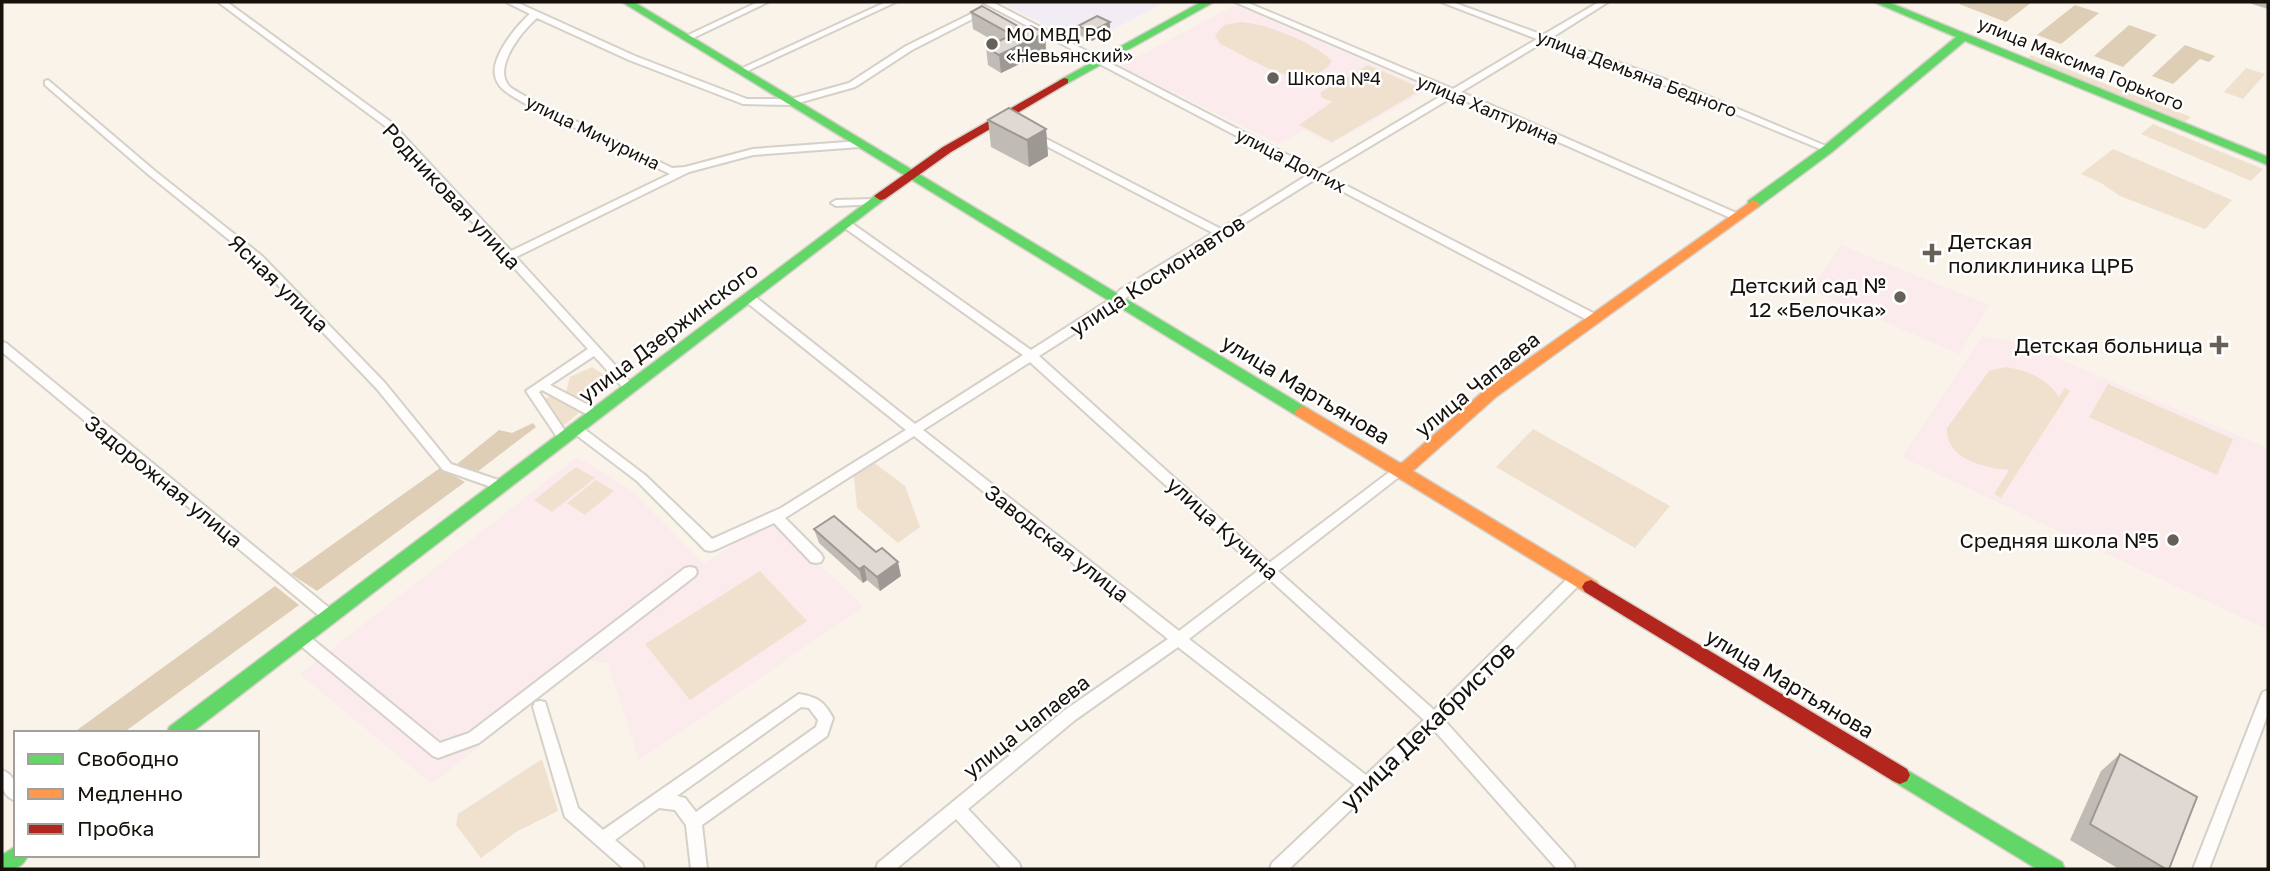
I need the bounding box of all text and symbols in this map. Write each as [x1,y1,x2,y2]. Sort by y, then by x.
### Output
street label: улица Максима Горького [1975,12,2187,114]
place label: МО МВД РФ «Невьянский» [1006,23,1133,66]
street label: улица Демьяна Бедного [1534,25,1740,121]
marker: МО МВД РФ «Невьянский» [984,36,1000,52]
place label: Школа №4 [1287,67,1381,89]
street label: улица Халтурина [1414,69,1562,149]
marker: Школа №4 [1265,70,1281,86]
street label: улица Мичурина [522,90,664,174]
street label: Родниковая улица [377,117,527,275]
street label: улица Долгих [1232,123,1350,197]
street label: улица Космонавтов [1064,209,1250,341]
place label: Детская поликлиника ЦРБ [1948,228,2134,278]
street label: Ясная улица [223,229,335,337]
marker: Детская поликлиника ЦРБ [1922,243,1942,263]
street label: улица Дзержинского [573,256,763,408]
place label: Детский сад № 12 «Белочка» [1730,272,1886,322]
marker: Детский сад № 12 «Белочка» [1892,289,1908,305]
street label: улица Чапаева [1409,326,1545,442]
street label: улица Мартьянова [1217,328,1395,450]
place label: Детская больница [2015,332,2203,358]
marker: Детская больница [2209,335,2229,355]
street label: Задорожная улица [80,409,248,553]
street label: улица Кучина [1162,471,1284,585]
street label: Заводская улица [980,479,1134,607]
place label: Средняя школа №5 [1960,527,2159,553]
marker: Средняя школа №5 [2165,532,2181,548]
street label: улица Мартьянова [1701,622,1879,744]
street label: улица Декабристов [1334,634,1520,816]
street label: улица Чапаева [958,669,1094,783]
legend [14,731,259,857]
text: Свободно [77,745,179,771]
text: Медленно [77,780,183,806]
text: Пробка [77,815,155,841]

